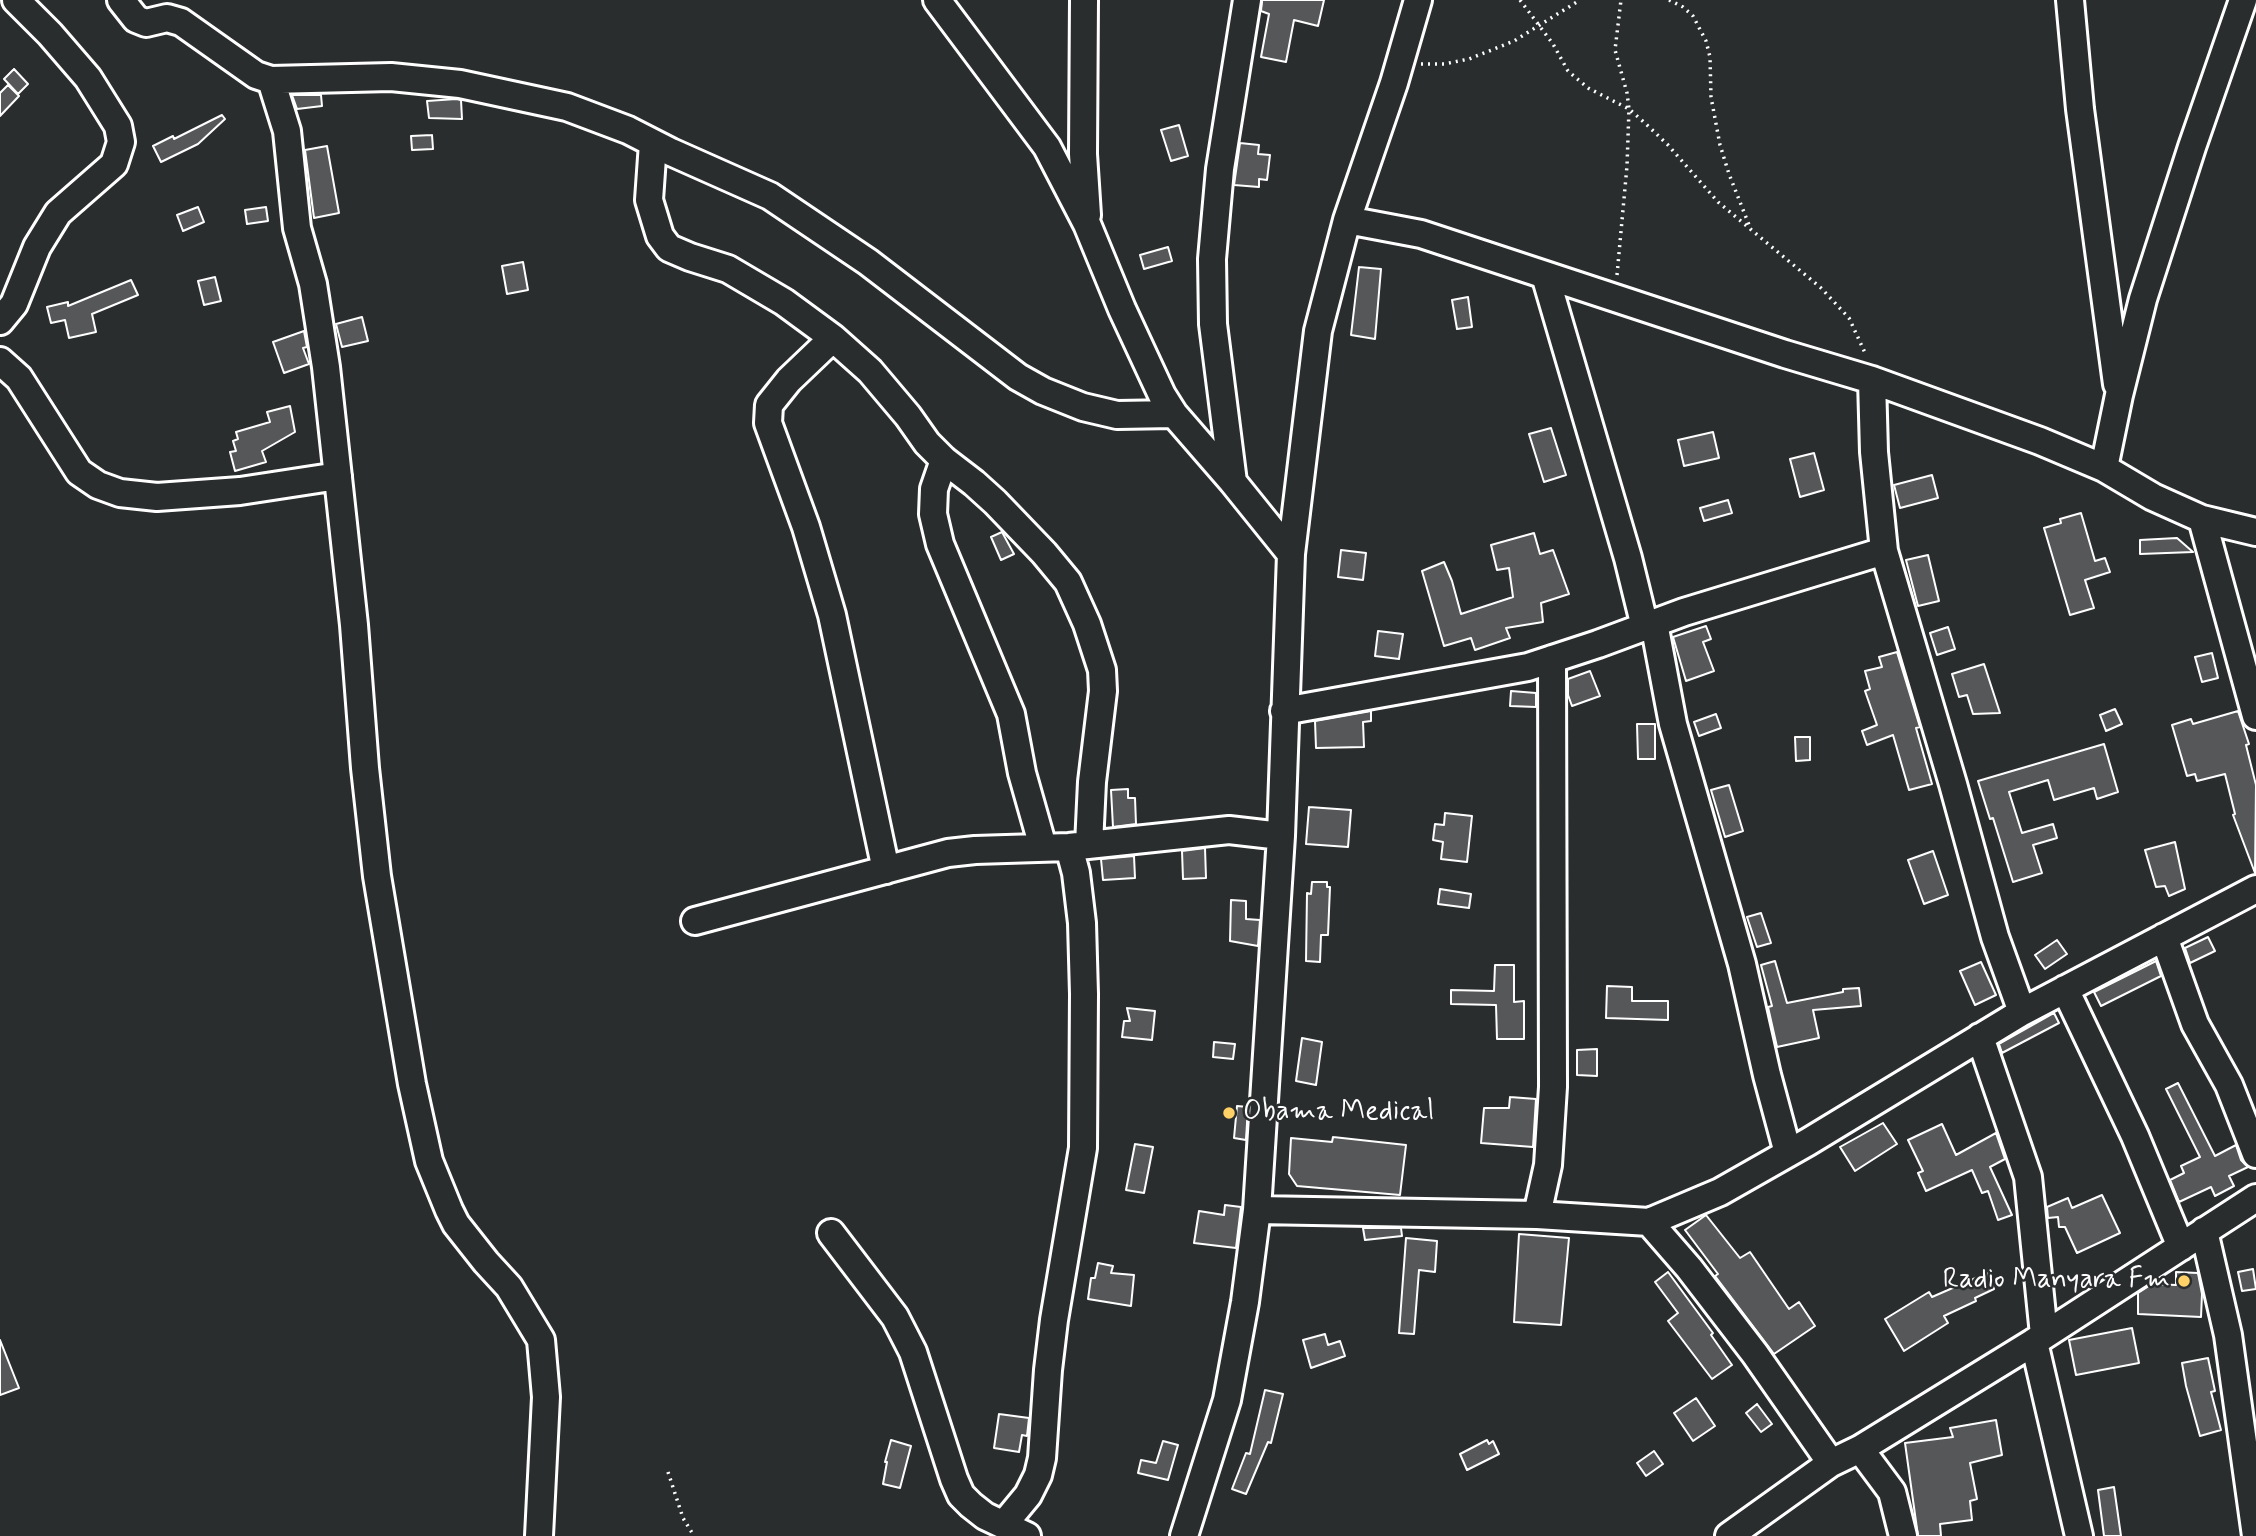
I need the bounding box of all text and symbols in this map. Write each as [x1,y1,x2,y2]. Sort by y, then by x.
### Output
place label: Obama Medical [1243,1096,1434,1130]
marker: Obama Medical [1221,1105,1237,1121]
place label: Radio Manyara Fm [1943,1264,2170,1298]
marker: Radio Manyara Fm [2176,1273,2192,1289]

